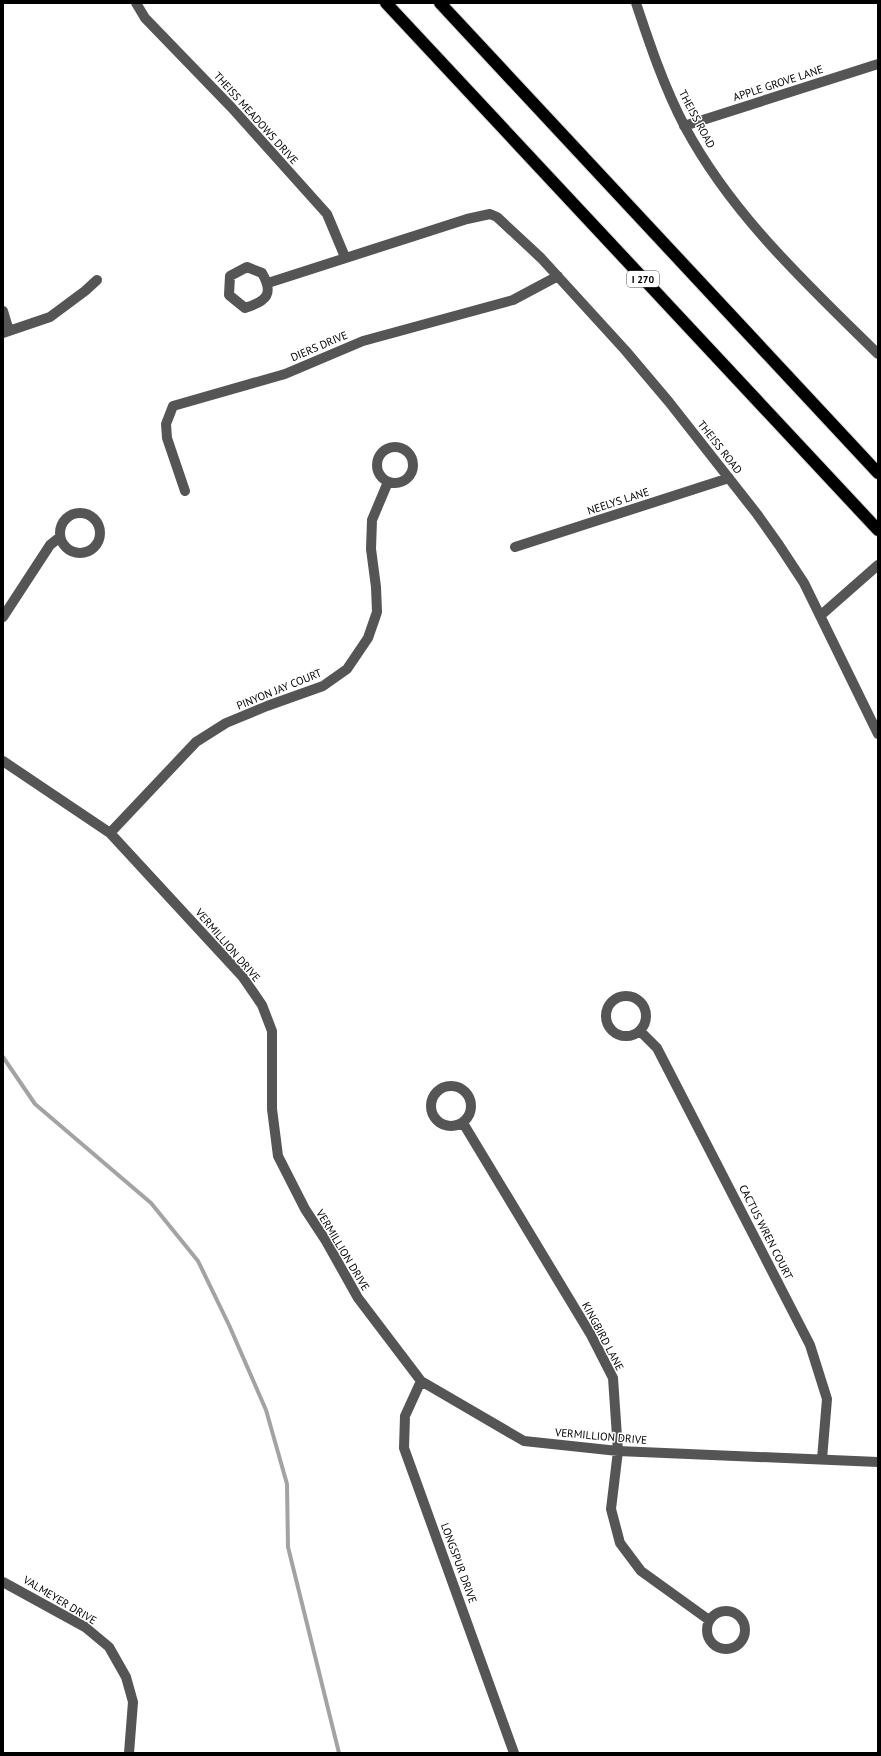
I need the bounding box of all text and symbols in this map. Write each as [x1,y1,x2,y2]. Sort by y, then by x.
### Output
street label: APPLE GROVE LANE [731,62,825,104]
street label: THEISS MEADOWS DRIVE [211,69,301,167]
street label: THEISS ROAD [676,87,718,151]
road number: I 270 [627,271,659,287]
street label: DIERS DRIVE [288,328,350,364]
street label: THEISS ROAD [695,417,745,477]
street label: NEELYS LANE [585,484,651,518]
street label: PINYON JAY COURT [234,666,324,712]
street label: VERMILLION DRIVE [192,905,264,984]
street label: CACTUS WREN COURT [736,1182,796,1282]
street label: VERMILLION DRIVE [313,1206,373,1293]
street label: KINGBIRD LANE [579,1299,627,1373]
street label: VERMILLION DRIVE [554,1425,648,1447]
street label: LONGSPUR DRIVE [438,1521,480,1605]
street label: VALMEYER DRIVE [20,1572,99,1627]

